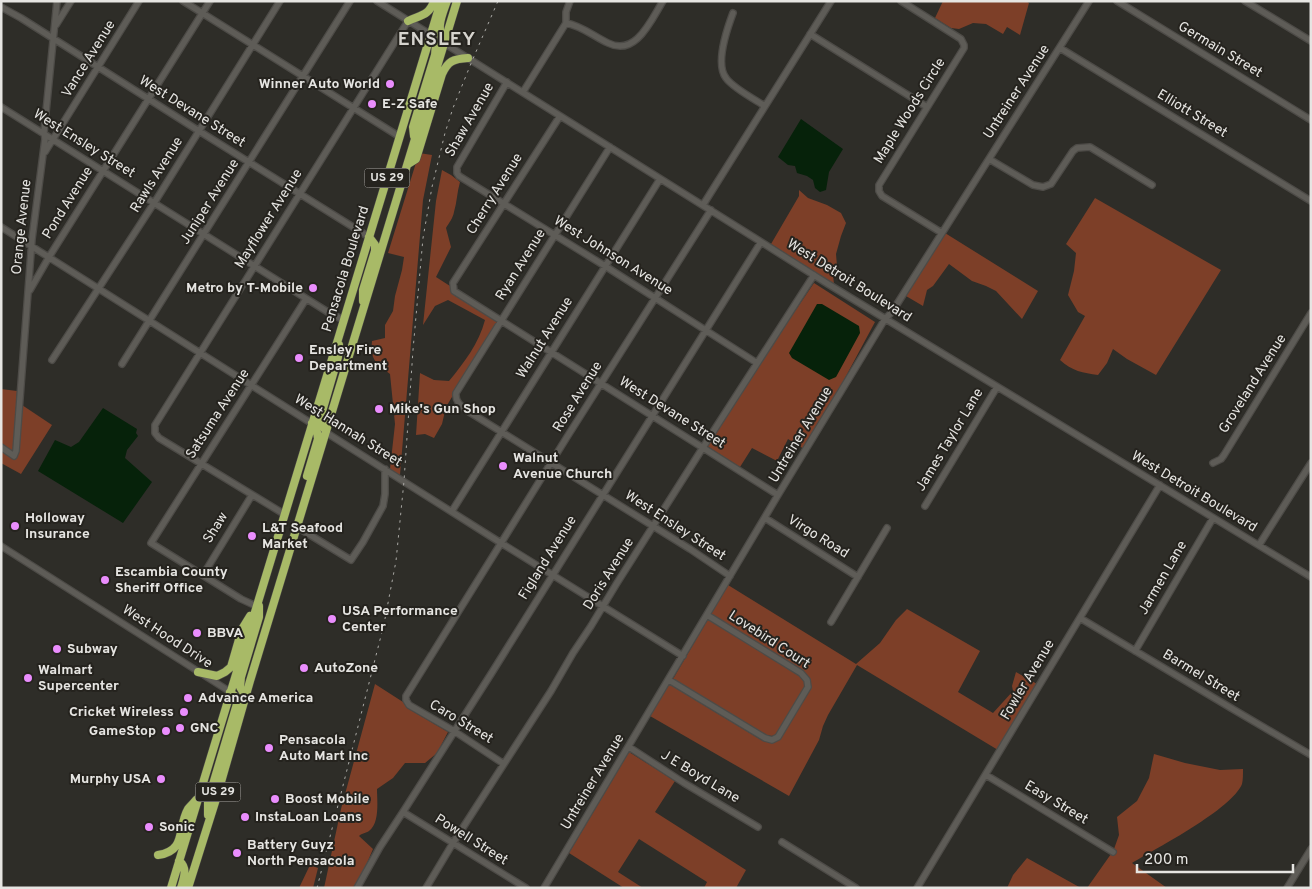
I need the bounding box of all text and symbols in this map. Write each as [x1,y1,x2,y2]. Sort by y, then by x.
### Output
street label: Vance Avenue [58,17,120,101]
street label: Germain Street [1175,18,1265,82]
district label: ENSLEY [398,28,476,52]
street label: Untreiner Avenue [980,42,1054,142]
street label: Maple Woods Circle [871,55,949,167]
street label: West Devane Street [136,72,248,152]
place label: Winner Auto World [259,76,380,93]
marker: Winner Auto World [384,78,396,90]
street label: Shaw Avenue [442,80,498,160]
street label: Elliott Street [1154,86,1230,142]
place label: E-Z Safe [382,96,438,113]
marker: E-Z Safe [366,98,378,110]
street label: West Ensley Street [30,106,138,182]
street label: Rawls Avenue [127,134,187,216]
street label: Cherry Avenue [463,150,527,238]
street label: Juniper Avenue [177,156,243,248]
street label: Pond Avenue [39,164,97,242]
street label: Mayflower Avenue [232,166,306,272]
road number: US 29 [364,168,410,188]
street label: Orange Avenue [9,178,35,276]
street label: Pensacola Boulevard [319,204,373,334]
street label: West Johnson Avenue [550,213,676,299]
street label: Ryan Avenue [492,226,550,304]
street label: West Detroit Boulevard [784,236,914,326]
place label: Metro by T-Mobile [186,280,303,297]
marker: Metro by T-Mobile [307,282,319,294]
street label: Walnut Avenue [513,294,577,382]
street label: Groveland Avenue [1216,331,1290,437]
place label: Ensley Fire Department [309,342,387,375]
marker: Ensley Fire Department [293,352,305,364]
street label: Rose Avenue [550,359,606,435]
street label: Satsuma Avenue [183,366,253,462]
street label: West Devane Street [616,373,728,453]
street label: Untreiner Avenue [766,384,836,486]
street label: James Taylor Lane [913,385,987,495]
street label: West Hannah Street [291,391,405,471]
place label: Mike's Gun Shop [389,401,496,418]
marker: Mike's Gun Shop [373,403,385,415]
street label: West Detroit Boulevard [1128,448,1260,536]
place label: Walnut Avenue Church [513,450,612,483]
marker: Walnut Avenue Church [497,460,509,472]
street label: West Ensley Street [621,487,729,565]
street label: Shaw [200,509,232,547]
place label: Holloway Insurance [25,510,90,543]
street label: Virgo Road [784,511,852,563]
street label: Figland Avenue [515,513,581,603]
marker: Holloway Insurance [9,520,21,532]
place label: L&T Seafood Market [262,520,343,553]
marker: L&T Seafood Market [246,530,258,542]
street label: Doris Avenue [580,535,638,613]
street label: Jarmen Lane [1135,538,1191,618]
place label: Escambia County Sheriff Office [115,564,228,597]
marker: Escambia County Sheriff Office [99,574,111,586]
street label: West Hood Drive [119,602,215,672]
place label: USA Performance Center [342,603,458,636]
street label: Lovebird Court [725,607,813,673]
marker: USA Performance Center [326,613,338,625]
place label: BBVA [207,625,243,642]
marker: BBVA [191,627,203,639]
street label: Fowler Avenue [997,637,1059,723]
place label: Subway [67,641,118,658]
marker: Subway [51,643,63,655]
street label: Barmel Street [1159,646,1243,706]
place label: AutoZone [314,660,378,677]
place label: Walmart Supercenter [38,662,119,695]
marker: AutoZone [298,662,310,674]
marker: Walmart Supercenter [22,672,34,684]
place label: Advance America [198,690,313,707]
marker: Advance America [182,692,194,704]
street label: Caro Street [426,696,496,748]
place label: Cricket Wireless [69,704,174,721]
marker: Cricket Wireless [178,706,190,718]
place label: GNC [190,720,219,737]
marker: GNC [174,722,186,734]
place label: GameStop [89,723,156,740]
marker: GameStop [160,725,172,737]
street label: Untreiner Avenue [558,731,628,833]
place label: Pensacola Auto Mart Inc [279,732,368,765]
marker: Pensacola Auto Mart Inc [263,742,275,754]
street label: J E Boyd Lane [657,747,743,807]
place label: Murphy USA [70,771,151,788]
marker: Murphy USA [155,773,167,785]
street label: Easy Street [1021,777,1091,829]
road number: US 29 [196,782,240,802]
place label: Boost Mobile [285,791,370,808]
marker: Boost Mobile [269,793,281,805]
place label: InstaLoan Loans [255,809,362,826]
marker: InstaLoan Loans [239,811,251,823]
street label: Powell Street [431,811,511,869]
place label: Sonic [159,819,195,836]
marker: Sonic [143,821,155,833]
place label: Battery Guyz North Pensacola [247,837,355,870]
scale bar [1137,842,1293,874]
marker: Battery Guyz North Pensacola [231,847,243,859]
text: 200 m [1144,851,1189,870]

